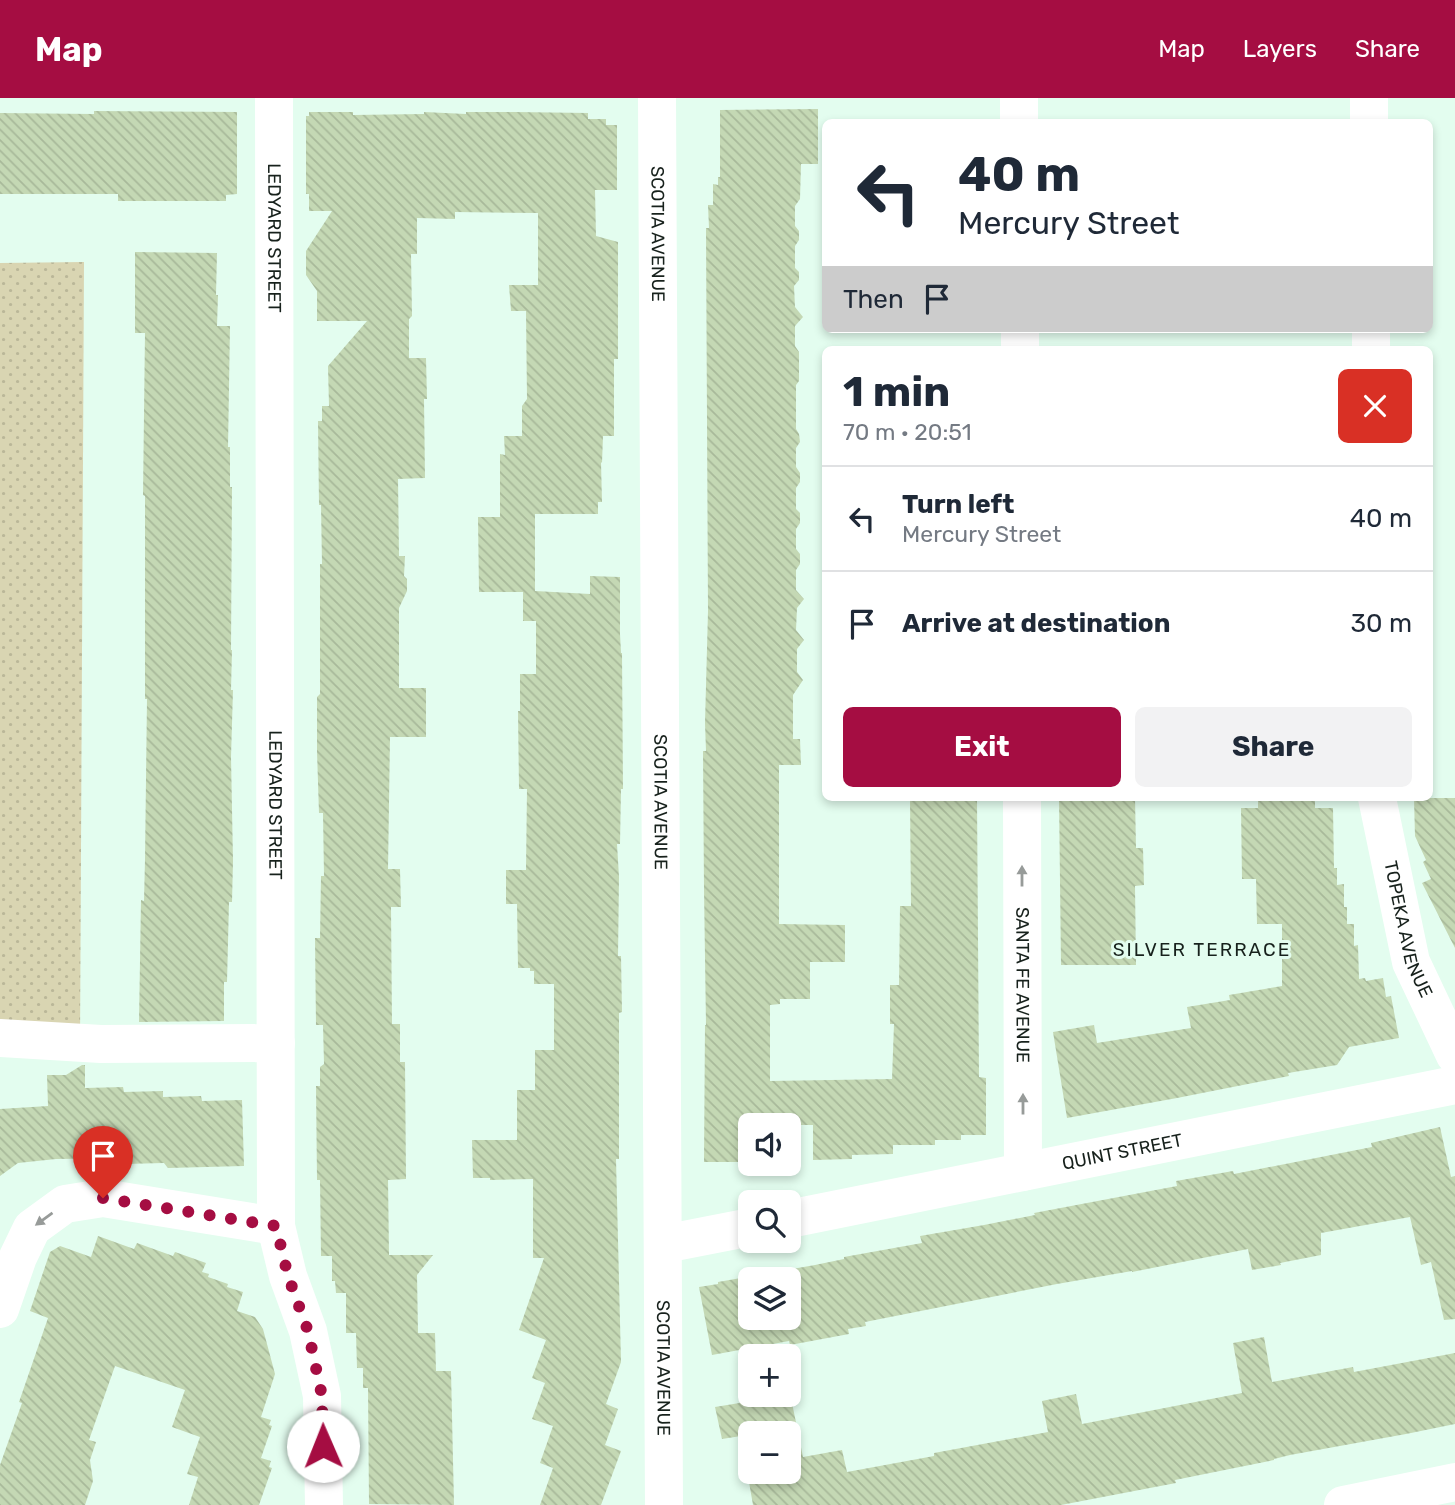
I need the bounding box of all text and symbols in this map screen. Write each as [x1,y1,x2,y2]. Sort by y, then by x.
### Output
text: Map [35,30,103,69]
text: Map [1158,35,1205,63]
text: Layers [1243,35,1317,63]
text: Share [1355,35,1420,63]
text: 40 m [958,145,1080,203]
icon: left [843,147,934,238]
street label: LEDYARD STREET [263,163,285,313]
street label: SCOTIA AVENUE [646,166,669,302]
text: Mercury Street [958,204,1179,242]
icon: arrive [918,280,956,318]
text: Then [843,284,904,315]
text: 1 min [843,367,950,417]
button: close [1338,369,1412,443]
text: 70 m · 20:51 [843,418,972,446]
text: Turn left [902,489,1014,520]
icon: left [843,500,881,538]
text: 40 m [1350,503,1412,534]
text: Mercury Street [902,520,1061,548]
icon: arrive [843,605,881,643]
text: Arrive at destination [902,608,1170,639]
text: 30 m [1350,608,1412,639]
button: Exit [843,707,1121,787]
button: Share [1135,707,1412,787]
street label: LEDYARD STREET [264,730,286,880]
street label: SCOTIA AVENUE [649,734,672,870]
street label: TOPEKA AVENUE [1379,859,1437,1001]
one-way arrow [1016,865,1028,887]
street label: SANTA FE AVENUE [1011,907,1034,1063]
district label: SILVER TERRACE [1113,938,1291,961]
one-way arrow [1017,1092,1029,1114]
map controls [738,1113,801,1484]
button: sound [738,1113,801,1176]
pin [73,1126,133,1198]
street label: QUINT STREET [1060,1129,1184,1175]
icon: arrive [84,1137,122,1175]
button: search [738,1190,801,1253]
one-way arrow [35,1212,53,1226]
button: layers [738,1267,801,1330]
street label: SCOTIA AVENUE [652,1300,675,1436]
button: + [738,1344,801,1407]
position arrow [286,1409,360,1483]
button: − [738,1421,801,1484]

